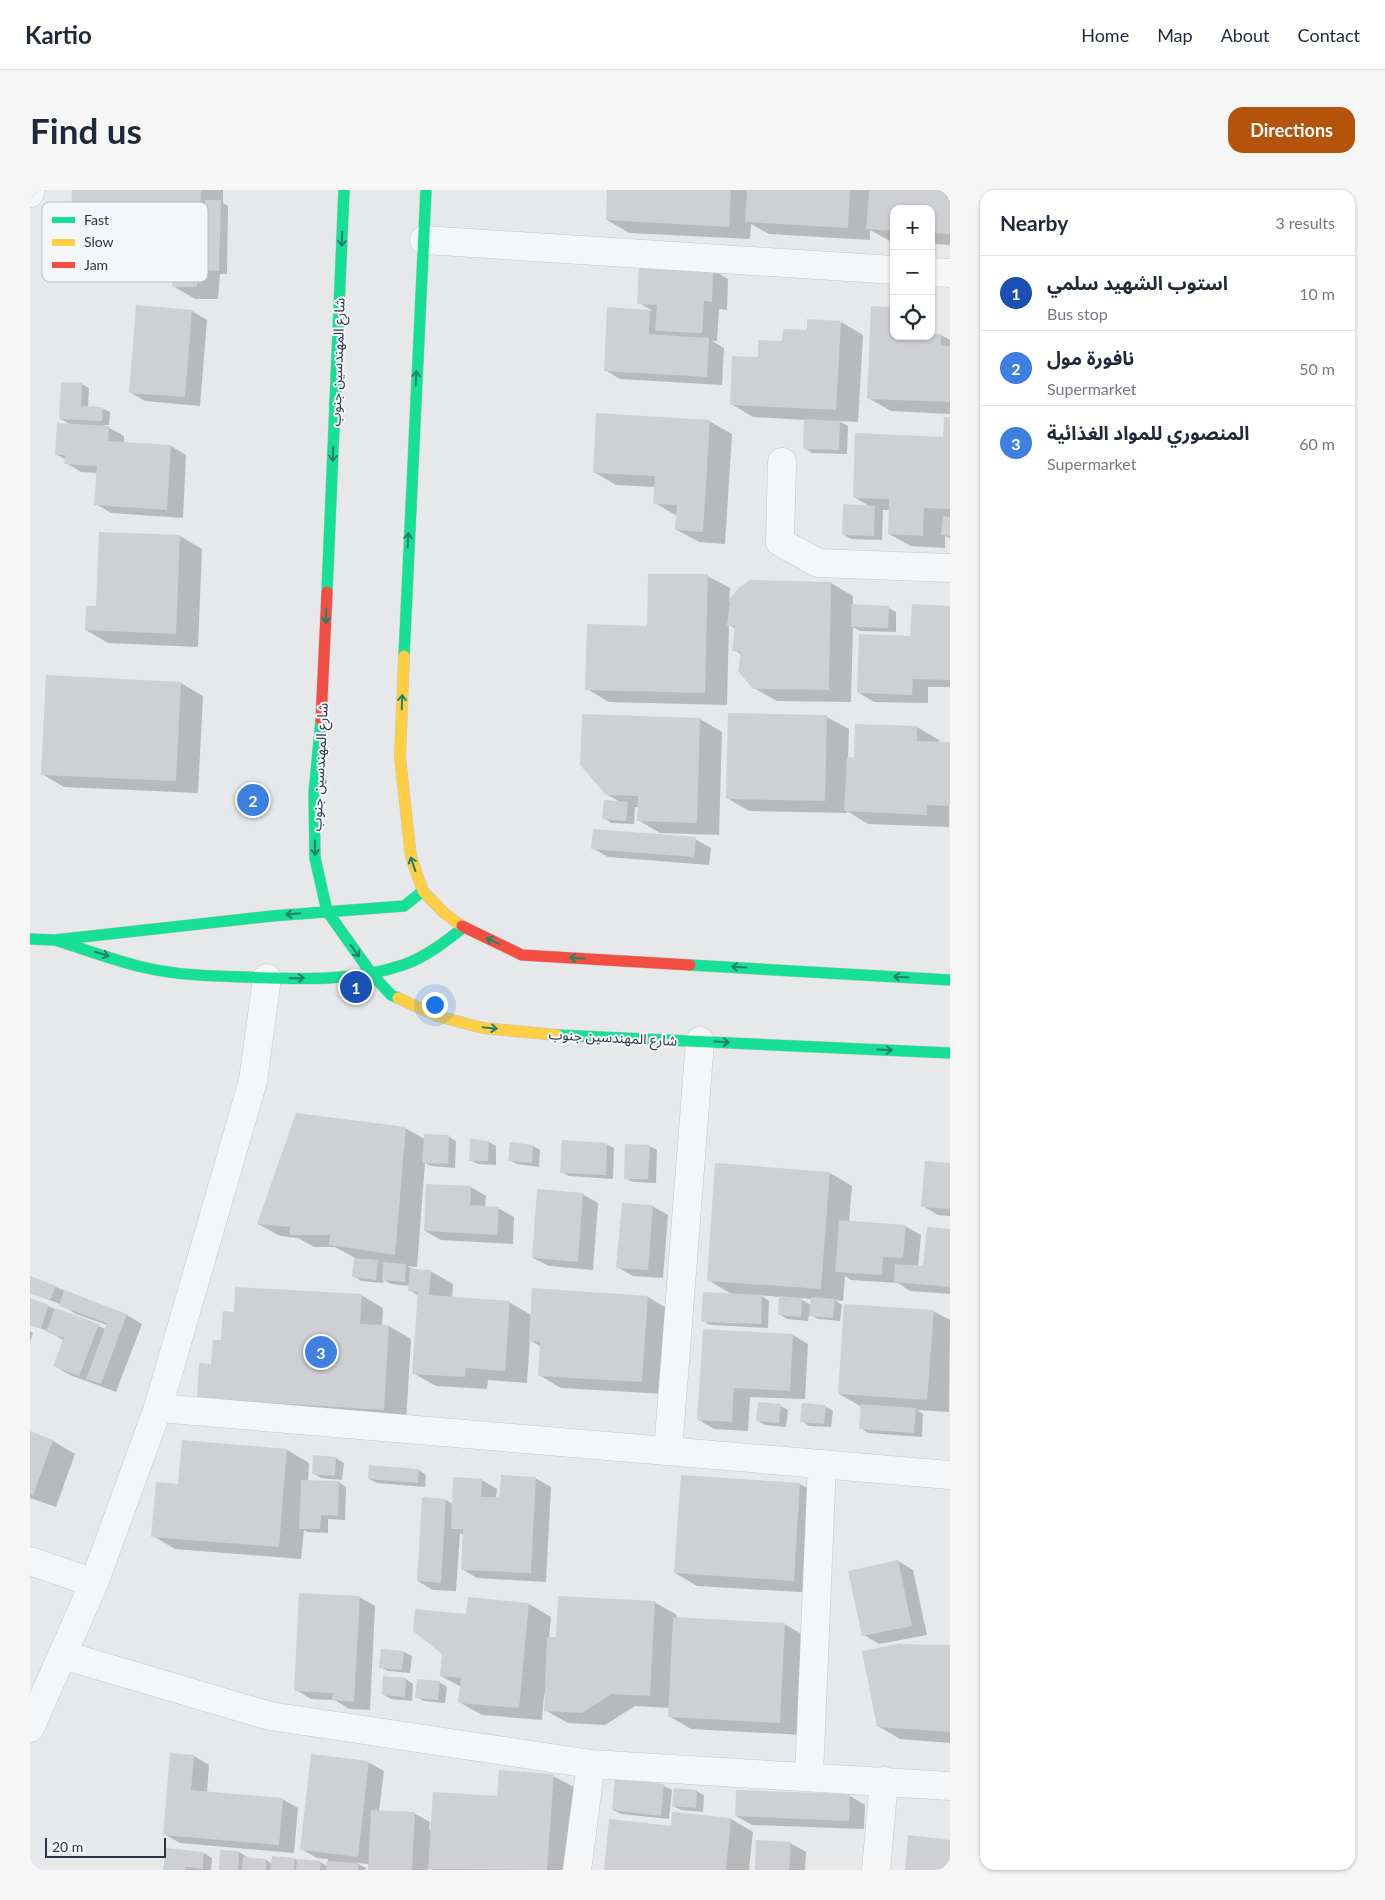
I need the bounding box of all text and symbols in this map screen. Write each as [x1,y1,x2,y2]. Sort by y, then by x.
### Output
text: Kartio [25,20,92,49]
text: Home [1081,24,1129,46]
text: Map [1157,24,1193,46]
text: About [1221,24,1270,46]
text: Contact [1298,24,1360,46]
button: Directions [1228,107,1355,153]
text: Find us [30,109,142,151]
legend [42,202,208,282]
map controls [890,205,935,340]
button: + [890,205,935,250]
text: Nearby [1000,210,1068,235]
text: Fast [84,211,109,228]
text: 3 results [1275,213,1335,232]
one-way arrow [337,230,346,246]
text: Slow [84,233,114,250]
button: − [890,250,935,295]
text: Jam [84,256,108,273]
text: استوب الشهيد سلمي [1047,271,1228,294]
text: 1 [1011,284,1021,303]
text: 10 m [1299,284,1335,303]
button: locate [890,295,935,340]
street label: شارع المهندسين جنوب [326,297,351,427]
text: Bus stop [1047,304,1108,323]
text: نافورة مول [1047,346,1134,369]
text: 2 [1011,359,1021,378]
text: 50 m [1299,359,1335,378]
one-way arrow [412,370,421,386]
text: Supermarket [1047,379,1136,398]
text: المنصوري للمواد الغذائية [1047,421,1249,444]
text: 3 [1011,434,1021,453]
text: 60 m [1299,434,1335,453]
one-way arrow [328,445,338,461]
text: Supermarket [1047,454,1136,473]
one-way arrow [403,532,412,548]
one-way arrow [322,608,331,624]
one-way arrow [397,694,406,710]
street label: شارع المهندسين جنوب [307,702,334,832]
pin: 2 [237,781,269,819]
one-way arrow [310,840,320,856]
one-way arrow [408,856,418,872]
one-way arrow [285,909,301,919]
one-way arrow [486,936,501,945]
one-way arrow [350,943,360,957]
one-way arrow [94,950,110,960]
one-way arrow [569,954,585,963]
one-way arrow [731,963,747,972]
pin: 1 [340,968,372,1006]
one-way arrow [894,972,910,981]
one-way arrow [288,973,305,983]
your location [422,992,448,1018]
one-way arrow [482,1023,498,1033]
street label: شارع المهندسين جنوب [548,1025,678,1052]
one-way arrow [714,1038,730,1047]
one-way arrow [876,1045,892,1054]
pin: 3 [305,1333,337,1371]
scale bar [45,1835,166,1858]
text: 20 m [52,1838,83,1855]

